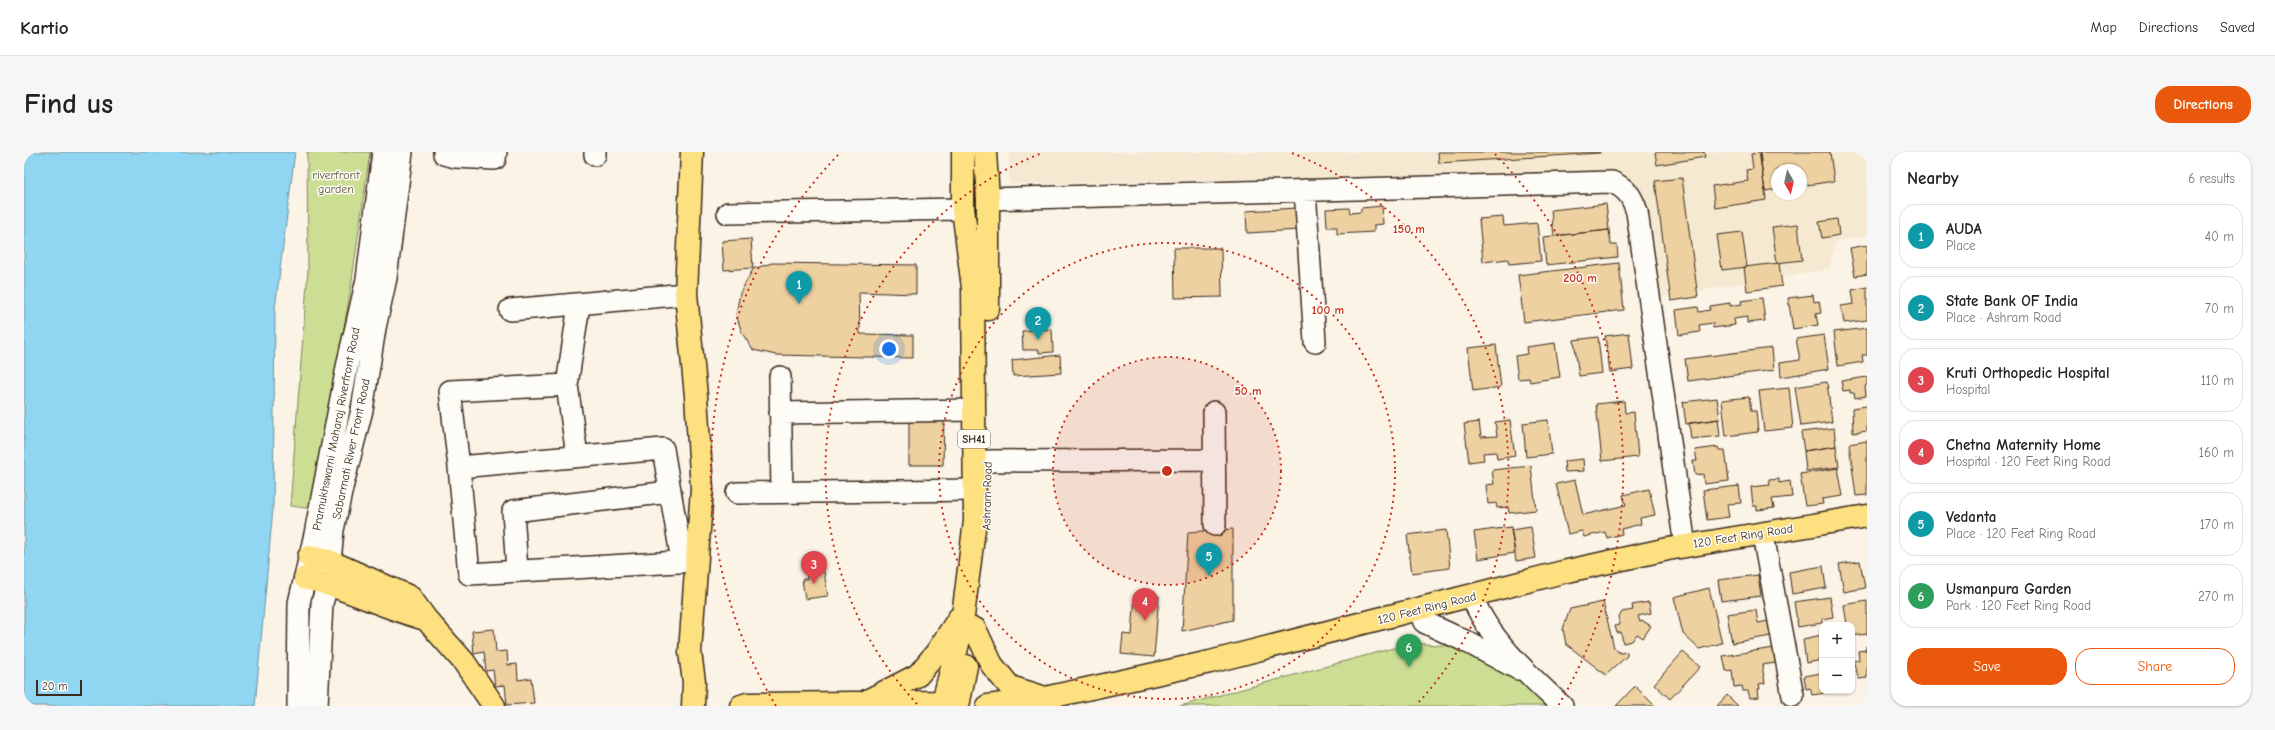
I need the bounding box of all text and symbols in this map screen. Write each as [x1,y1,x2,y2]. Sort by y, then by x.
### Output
text: Kartio [20,17,69,39]
text: Map [2090,19,2117,36]
text: Directions [2139,19,2198,36]
text: Saved [2220,19,2255,36]
button: Directions [2155,86,2251,123]
text: Find us [24,88,113,120]
north arrow [1771,164,1807,200]
park label: riverfront garden [312,168,360,196]
text: Nearby [1907,169,1958,188]
text: 6 results [2188,171,2235,186]
text: AUDA [1946,220,1982,238]
text: 150 m [1393,222,1425,236]
text: 1 [1918,229,1924,244]
text: 40 m [2205,229,2234,244]
text: Place [1946,238,1976,253]
pin: 1 [786,271,812,304]
text: 200 m [1563,271,1597,285]
text: State Bank OF India [1946,292,2078,310]
text: 2 [1918,301,1924,316]
text: 70 m [2205,301,2234,316]
text: 100 m [1312,303,1344,317]
pin: 2 [1025,307,1051,340]
text: Place · Ashram Road [1946,310,2061,325]
street label: Pramukhswami Maharaj Riverfront Road [309,326,363,532]
your location [879,339,899,359]
text: Kruti Orthopedic Hospital [1946,364,2109,382]
text: 3 [1918,373,1924,388]
text: 110 m [2201,373,2234,388]
street label: Sabarmati River Front Road [329,377,373,521]
text: Hospital [1946,382,1990,397]
text: 50 m [1234,384,1262,398]
road number: SH41 [958,430,990,448]
text: Chetna Maternity Home [1946,436,2101,454]
text: 4 [1918,445,1924,460]
text: 160 m [2199,445,2234,460]
text: Hospital · 120 Feet Ring Road [1946,454,2111,469]
street label: Ashram Road [979,461,995,531]
centre of rings [1160,464,1174,478]
text: Vedanta [1946,508,1996,526]
text: 5 [1918,517,1924,532]
text: 170 m [2200,517,2234,532]
street label: 120 Feet Ring Road [1692,521,1794,551]
text: Place · 120 Feet Ring Road [1946,526,2096,541]
pin: 5 [1196,543,1222,576]
pin: 3 [801,551,827,584]
text: Usmanpura Garden [1946,580,2071,598]
pin: 4 [1132,588,1158,621]
street label: 120 Feet Ring Road [1376,589,1478,627]
text: 6 [1918,589,1924,604]
text: 270 m [2198,589,2234,604]
text: Park · 120 Feet Ring Road [1946,598,2091,613]
map controls [1819,622,1855,694]
button: + [1819,622,1855,658]
pin: 6 [1396,634,1422,667]
button: Save [1907,648,2067,685]
button: Share [2075,648,2235,685]
button: − [1819,658,1855,694]
scale bar [36,678,82,697]
text: 20 m [42,680,67,693]

